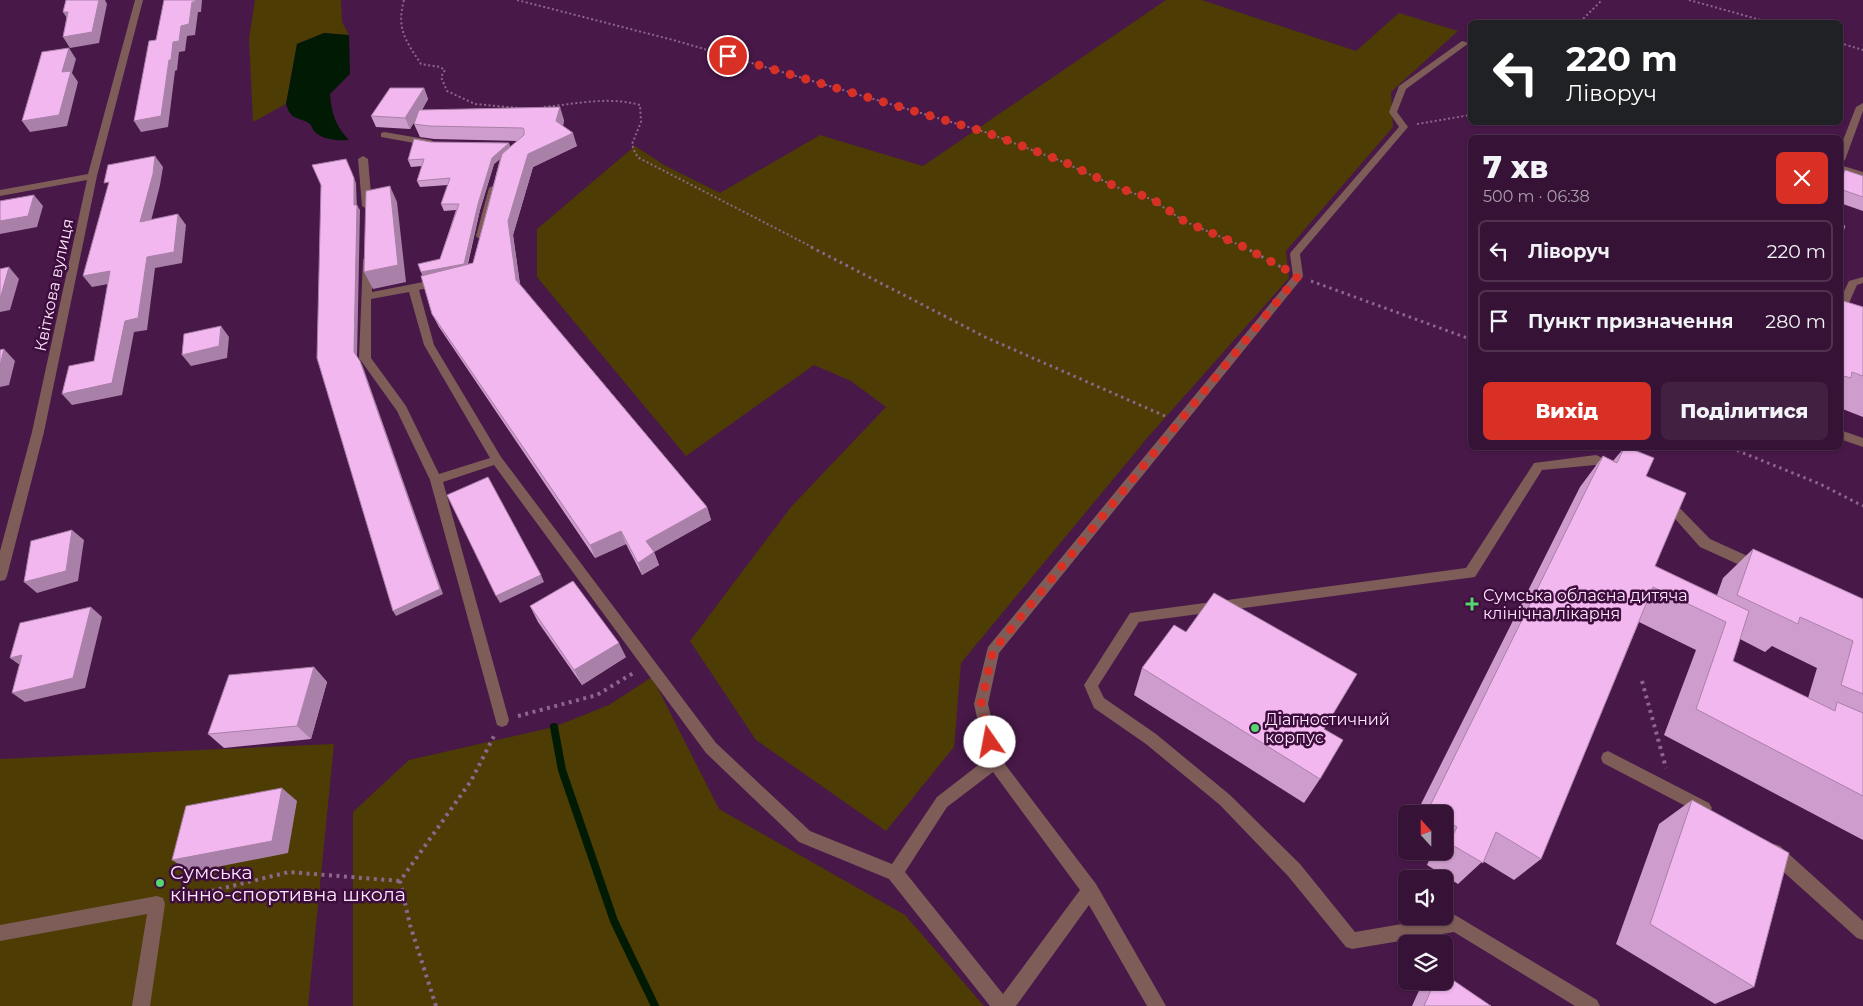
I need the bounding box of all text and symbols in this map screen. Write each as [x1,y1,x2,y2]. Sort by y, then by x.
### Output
pin [707,35,749,77]
text: 220 m [1566,37,1678,80]
icon: left [1483,40,1548,105]
icon: arrive [714,42,742,70]
text: Ліворуч [1566,80,1657,107]
text: 7 хв [1483,149,1548,186]
button: close [1776,152,1828,204]
text: 500 m · 06:38 [1483,187,1590,206]
street label: Квіткова вулиця [31,217,77,353]
icon: left [1485,237,1513,265]
text: Ліворуч [1528,240,1610,263]
text: 220 m [1767,240,1826,263]
icon: arrive [1485,307,1513,335]
text: Пункт призначення [1528,310,1734,333]
text: 280 m [1765,310,1826,333]
button: Вихід [1483,382,1651,440]
button: Поділитися [1661,382,1828,440]
place label: Сумська обласна дитяча клінічна лікарня [1483,586,1688,623]
marker: Сумська обласна дитяча клінічна лікарня [1465,597,1479,611]
place label: Діагностичний корпус [1265,710,1390,747]
position arrow [963,715,1015,767]
marker: Діагностичний корпус [1249,722,1261,734]
north arrow [1398,805,1452,860]
map controls [1398,805,1453,990]
place label: Сумська кінно-спортивна школа [170,861,406,906]
button: sound [1398,870,1453,925]
marker: Сумська кінно-спортивна школа [154,877,166,889]
button: layers [1398,935,1453,990]

